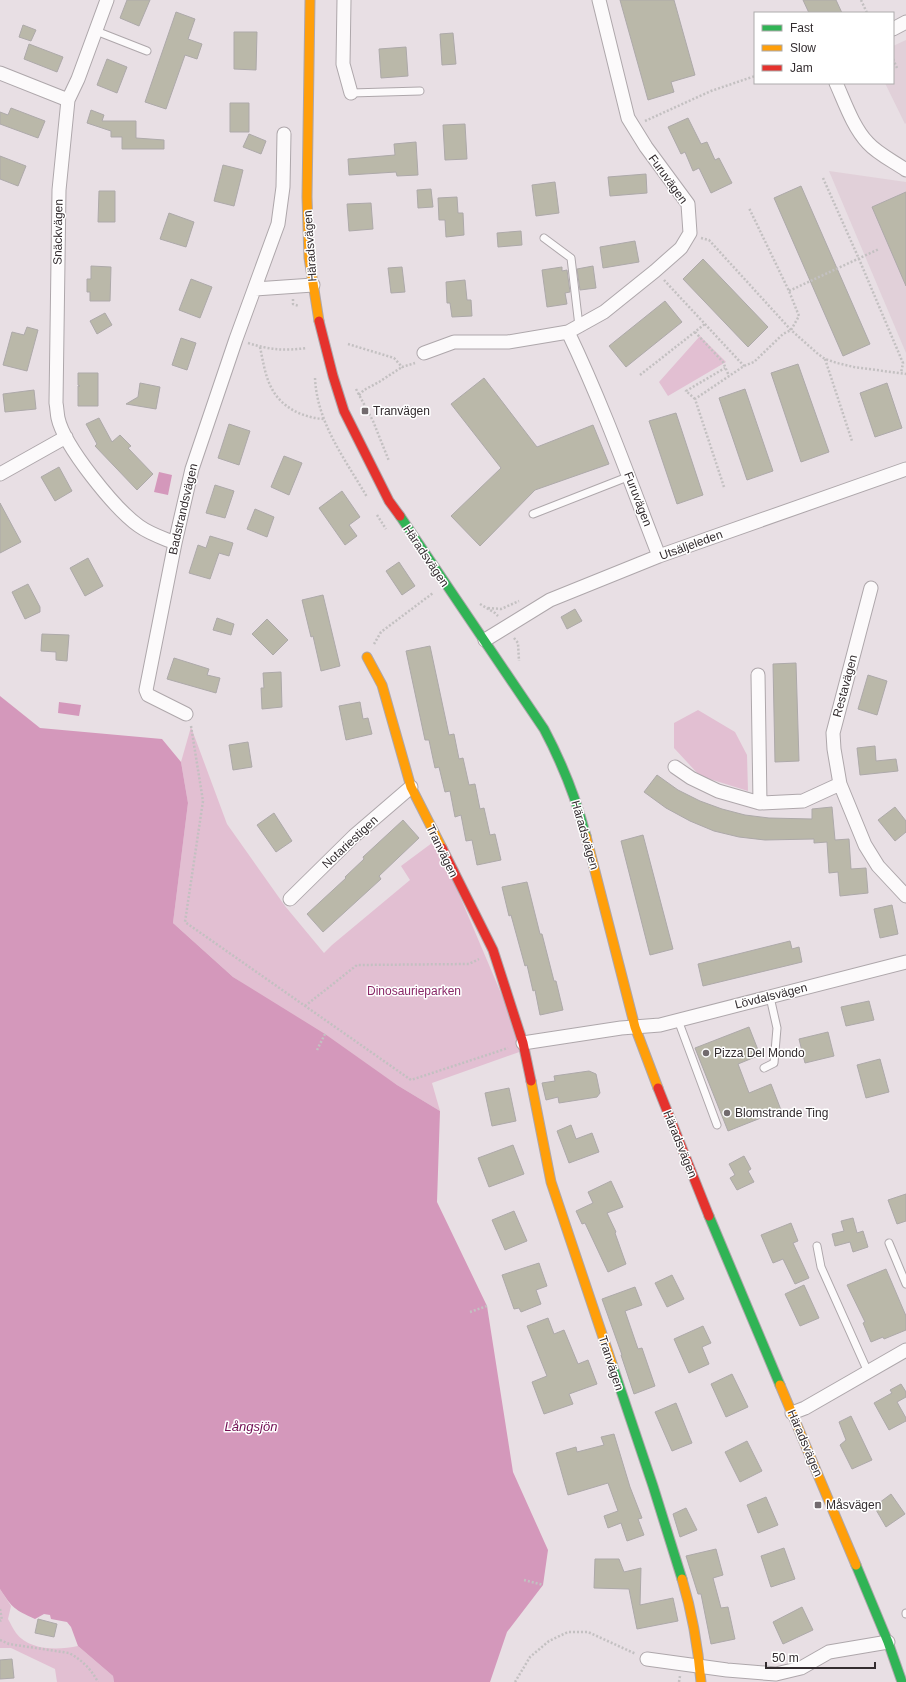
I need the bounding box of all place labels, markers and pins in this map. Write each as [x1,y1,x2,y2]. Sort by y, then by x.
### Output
place label: Tranvägen [373,404,430,418]
marker: Tranvägen [360,406,370,416]
place label: Pizza Del Mondo [714,1046,805,1060]
marker: Pizza Del Mondo [701,1048,711,1058]
place label: Blomstrande Ting [735,1106,828,1120]
marker: Blomstrande Ting [722,1108,732,1118]
place label: Måsvägen [826,1498,881,1512]
marker: Måsvägen [813,1500,823,1510]

